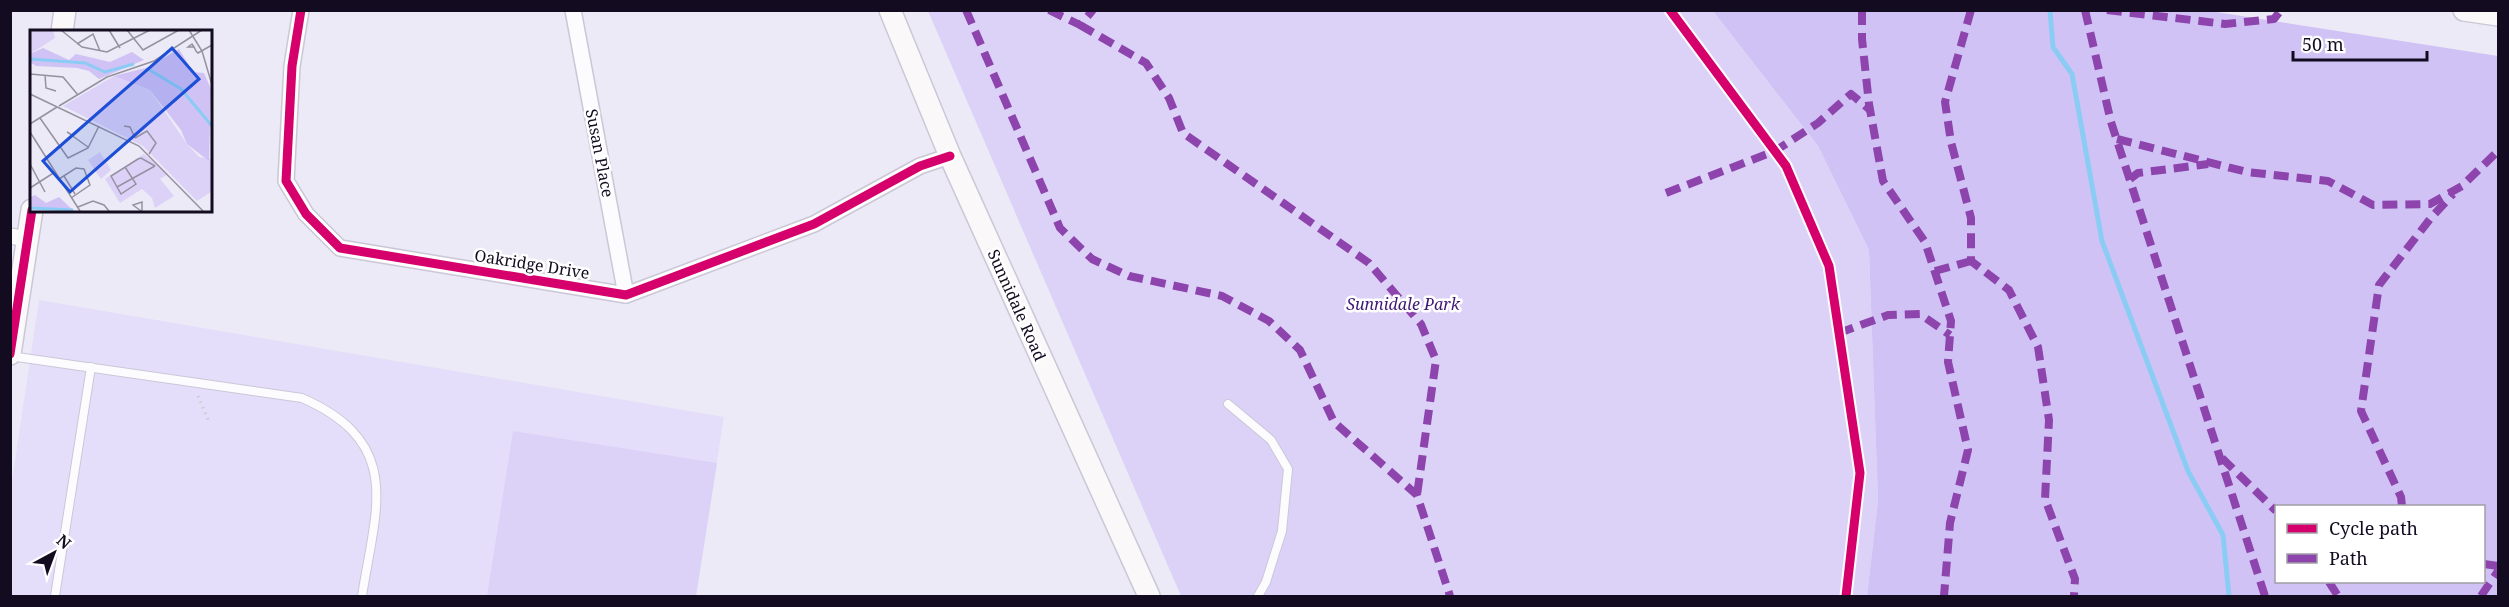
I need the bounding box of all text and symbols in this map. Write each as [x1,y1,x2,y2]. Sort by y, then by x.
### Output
scale bar [2293,24,2426,62]
inset map [30,30,212,212]
text: 50 m [2302,32,2344,56]
street label: Susan Place [581,107,619,199]
street label: Oakridge Drive [473,244,591,284]
street label: Sunnidale Road [983,246,1051,364]
park label: Sunnidale Park [1346,293,1461,315]
legend [2275,505,2485,583]
text: Cycle path [2329,516,2418,540]
north arrow [24,523,84,583]
text: N [52,529,76,554]
text: Path [2329,546,2368,570]

